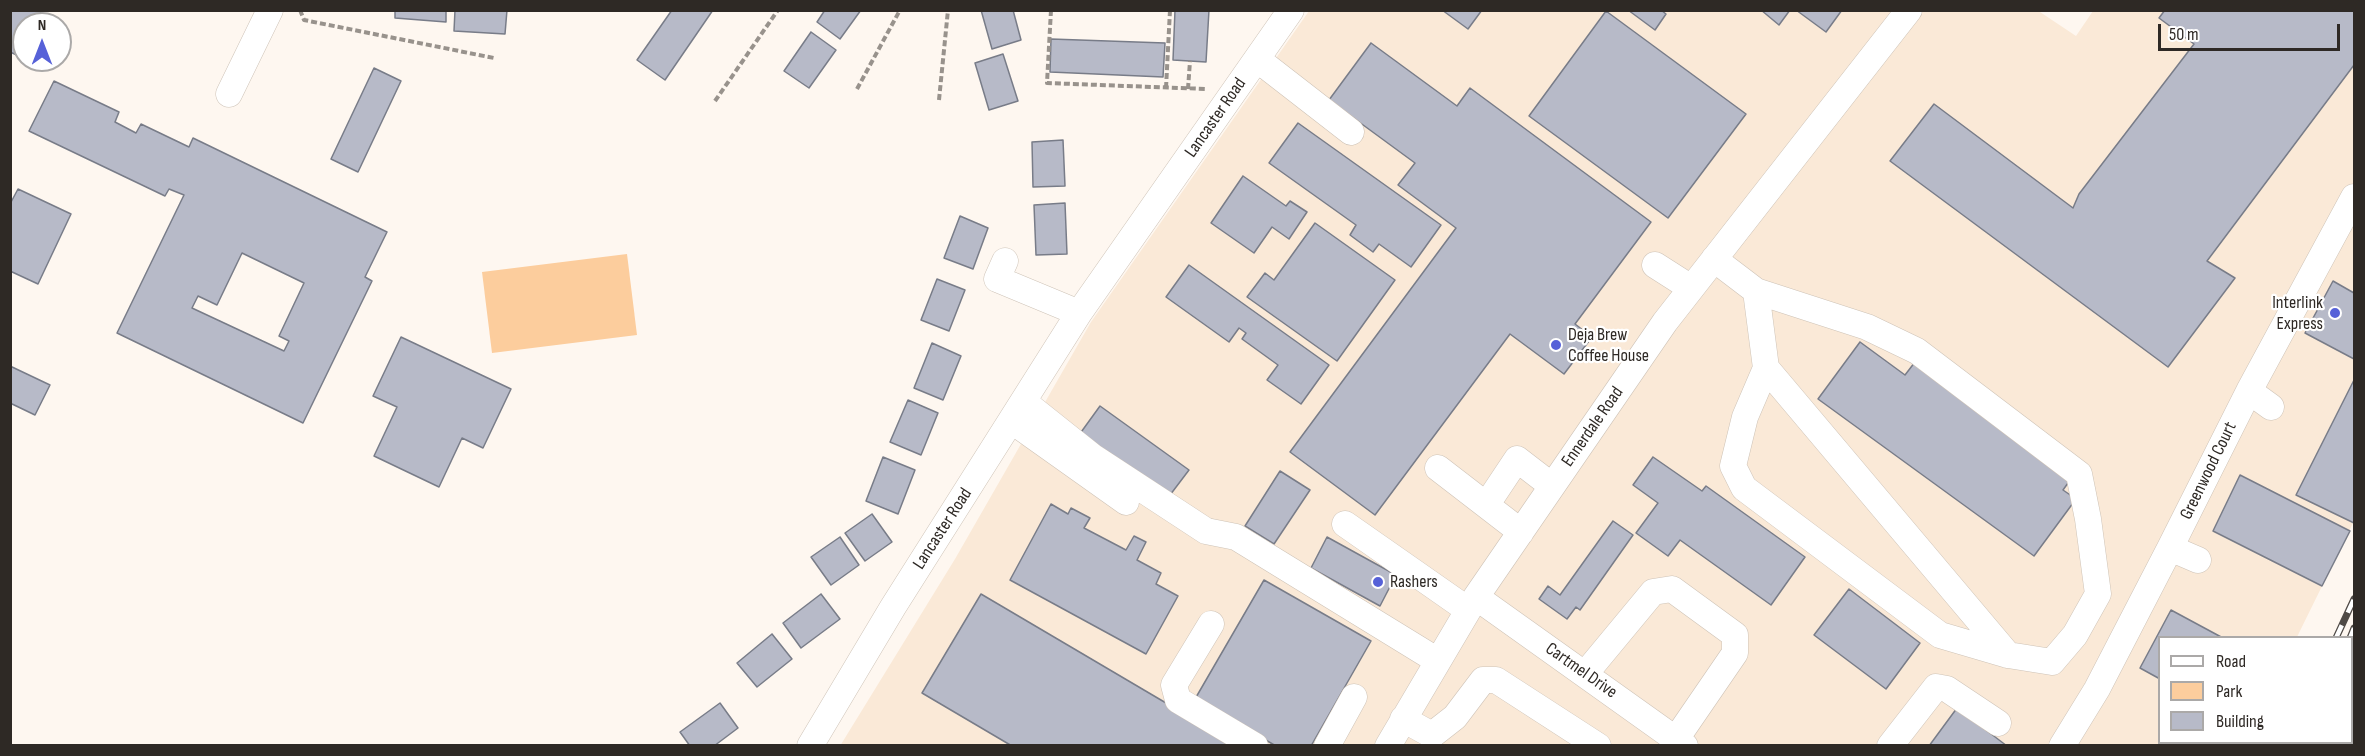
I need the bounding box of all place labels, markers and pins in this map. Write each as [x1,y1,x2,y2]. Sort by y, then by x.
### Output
place label: Interlink Express [2272,292,2323,334]
marker: Interlink Express [2328,306,2342,320]
place label: Deja Brew Coffee House [1568,324,1649,366]
marker: Deja Brew Coffee House [1549,338,1563,352]
place label: Rashers [1390,571,1438,593]
marker: Rashers [1371,575,1385,589]

